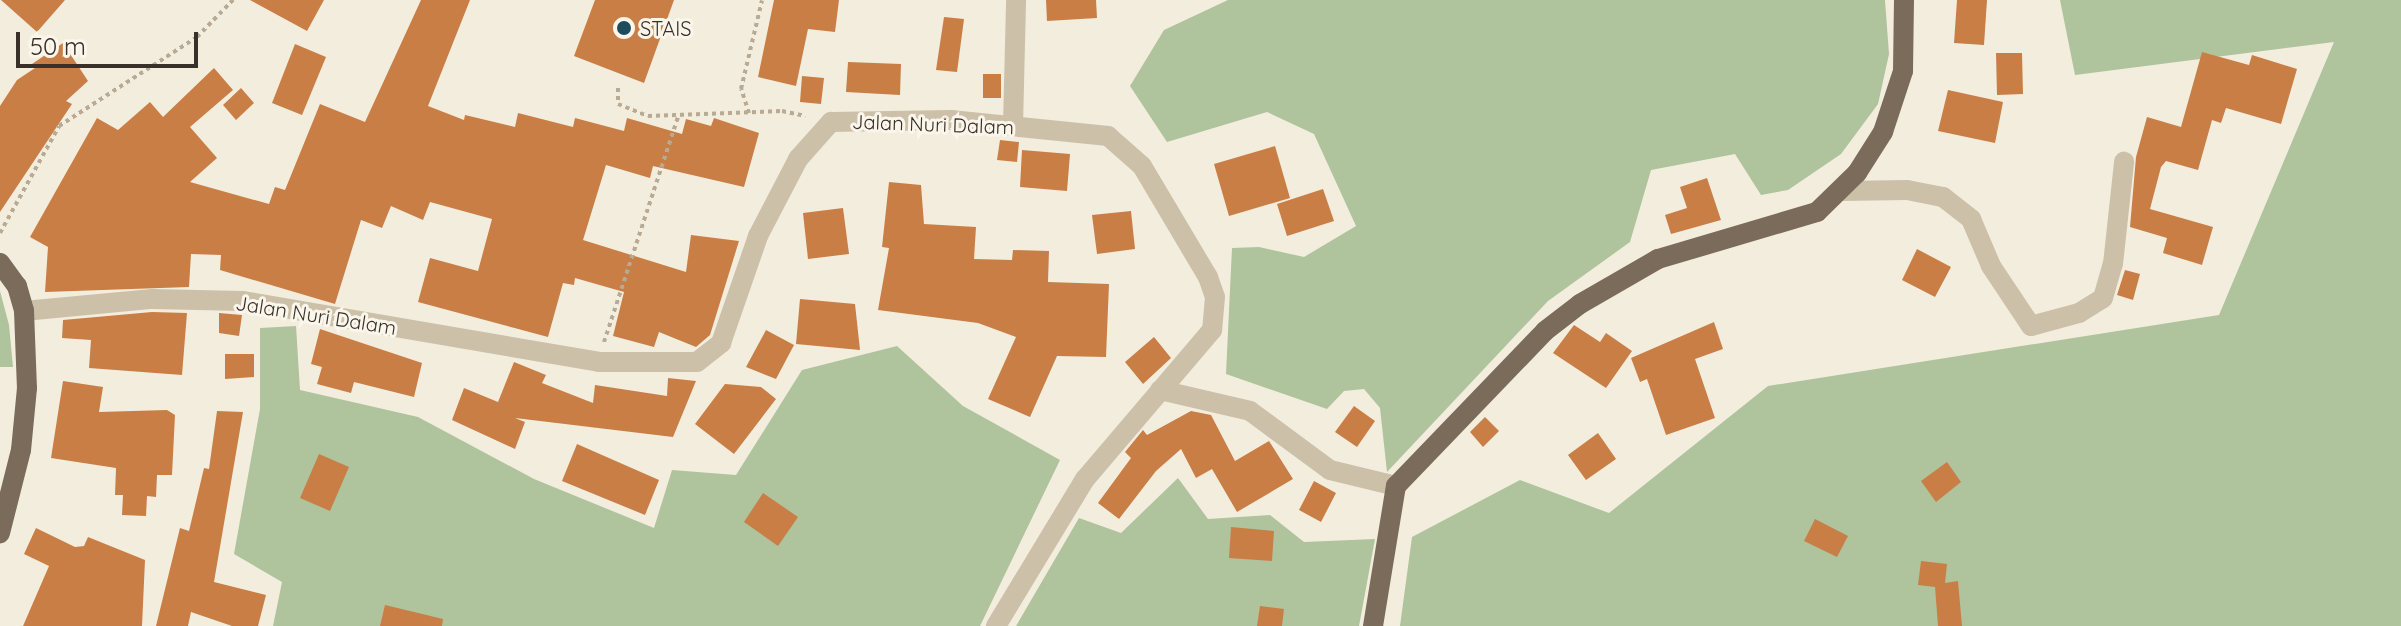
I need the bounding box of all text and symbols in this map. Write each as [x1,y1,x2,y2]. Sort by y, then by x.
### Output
scale bar [20,16,202,66]
place label: STAIS [640,16,691,40]
marker: STAIS [615,19,633,37]
text: 50 m [30,31,86,61]
street label: Jalan Nuri Dalam [852,109,1014,139]
street label: Jalan Nuri Dalam [234,290,398,340]

